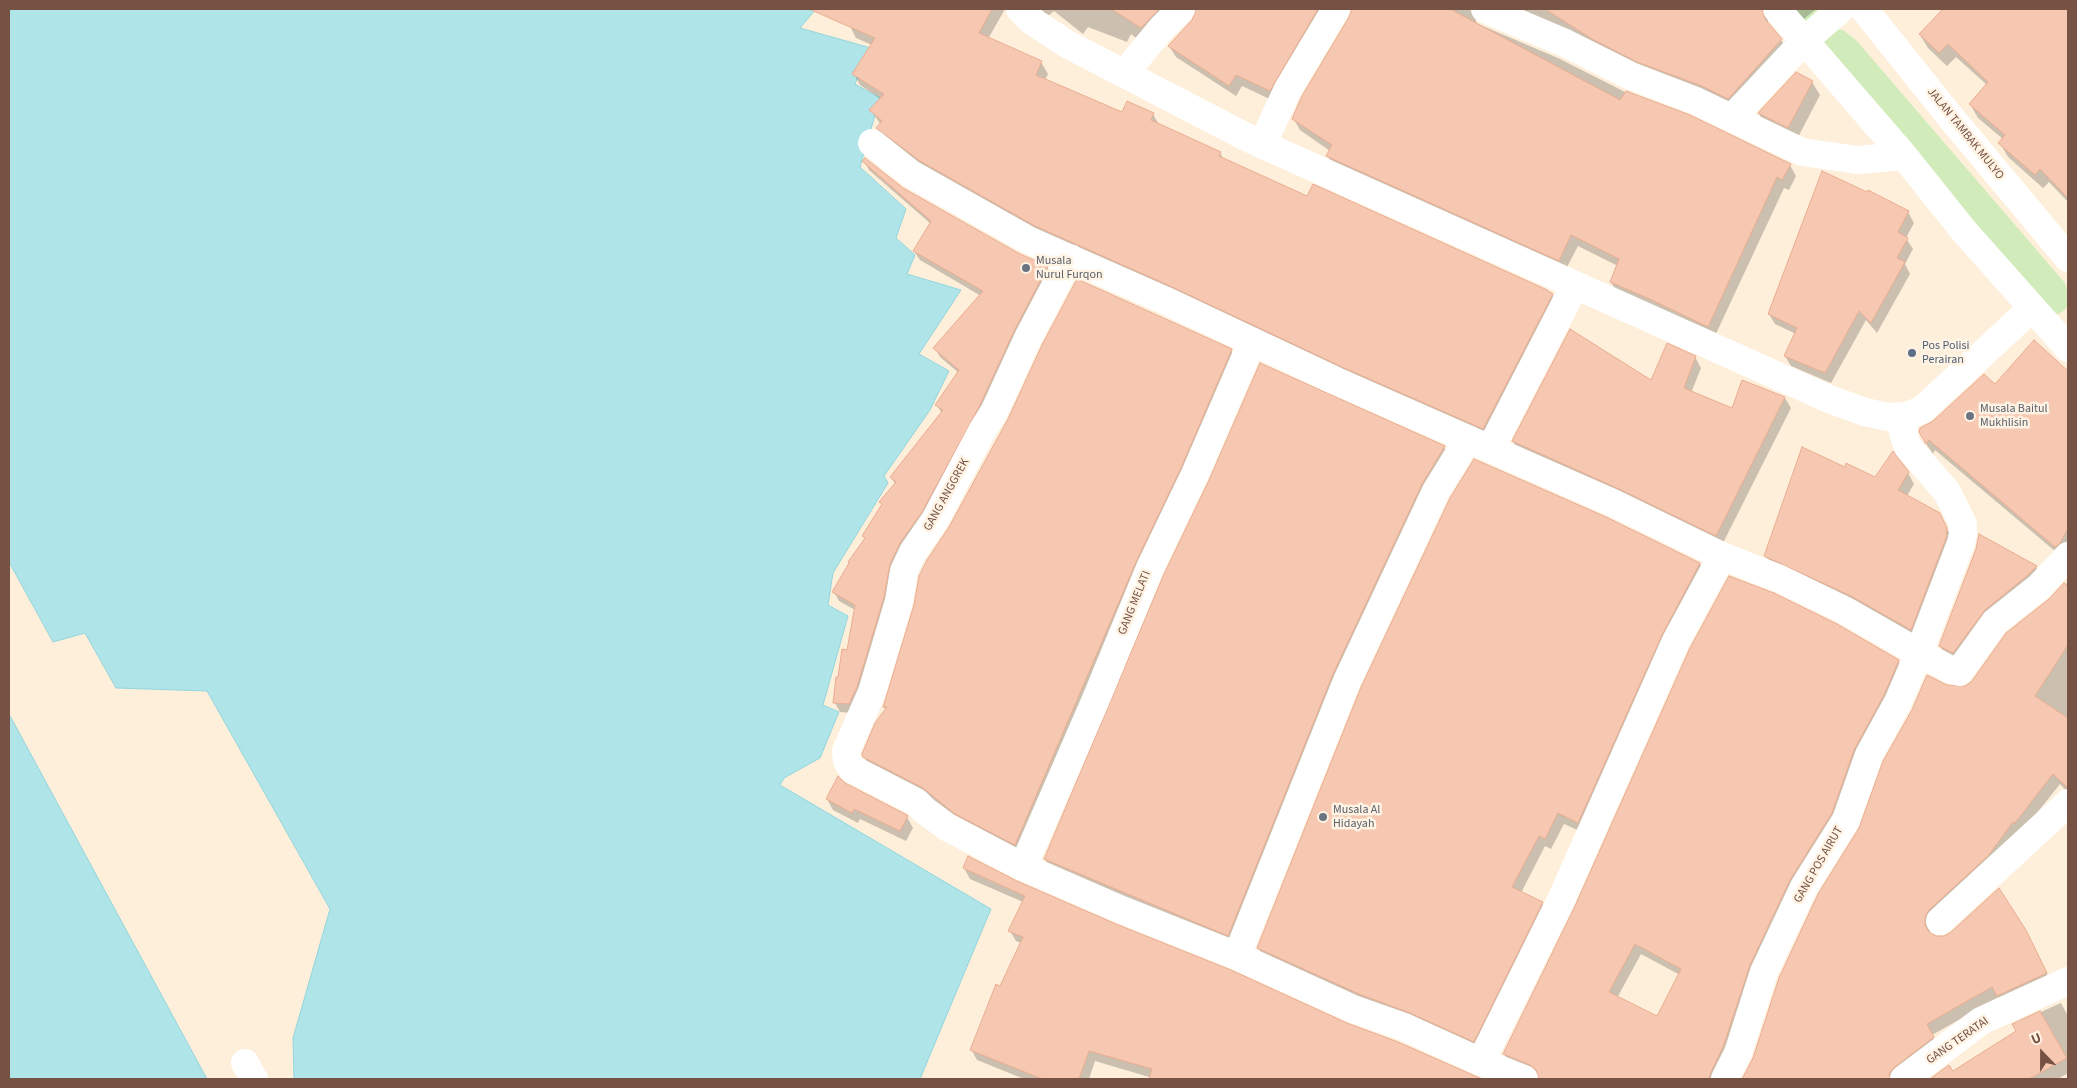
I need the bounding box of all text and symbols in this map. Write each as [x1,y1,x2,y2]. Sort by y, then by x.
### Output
street label: JALAN TAMBAK MULYO [1924,85,2006,183]
place label: Musala Nurul Furqon [1036,254,1102,282]
marker: Musala Nurul Furqon [1020,262,1032,274]
place label: Pos Polisi Perairan [1922,339,1969,367]
marker: Pos Polisi Perairan [1906,347,1918,359]
place label: Musala Baitul Mukhlisin [1980,402,2048,430]
marker: Musala Baitul Mukhlisin [1964,410,1976,422]
street label: GANG ANGGREK [921,456,973,534]
street label: GANG MELATI [1116,569,1154,637]
place label: Musala Al Hidayah [1333,803,1380,831]
marker: Musala Al Hidayah [1317,811,1329,823]
street label: GANG POS AIRUT [1791,824,1847,906]
street label: GANG TERATAI [1924,1014,1992,1068]
north arrow [2017,1028,2067,1078]
text: U [2028,1028,2044,1050]

